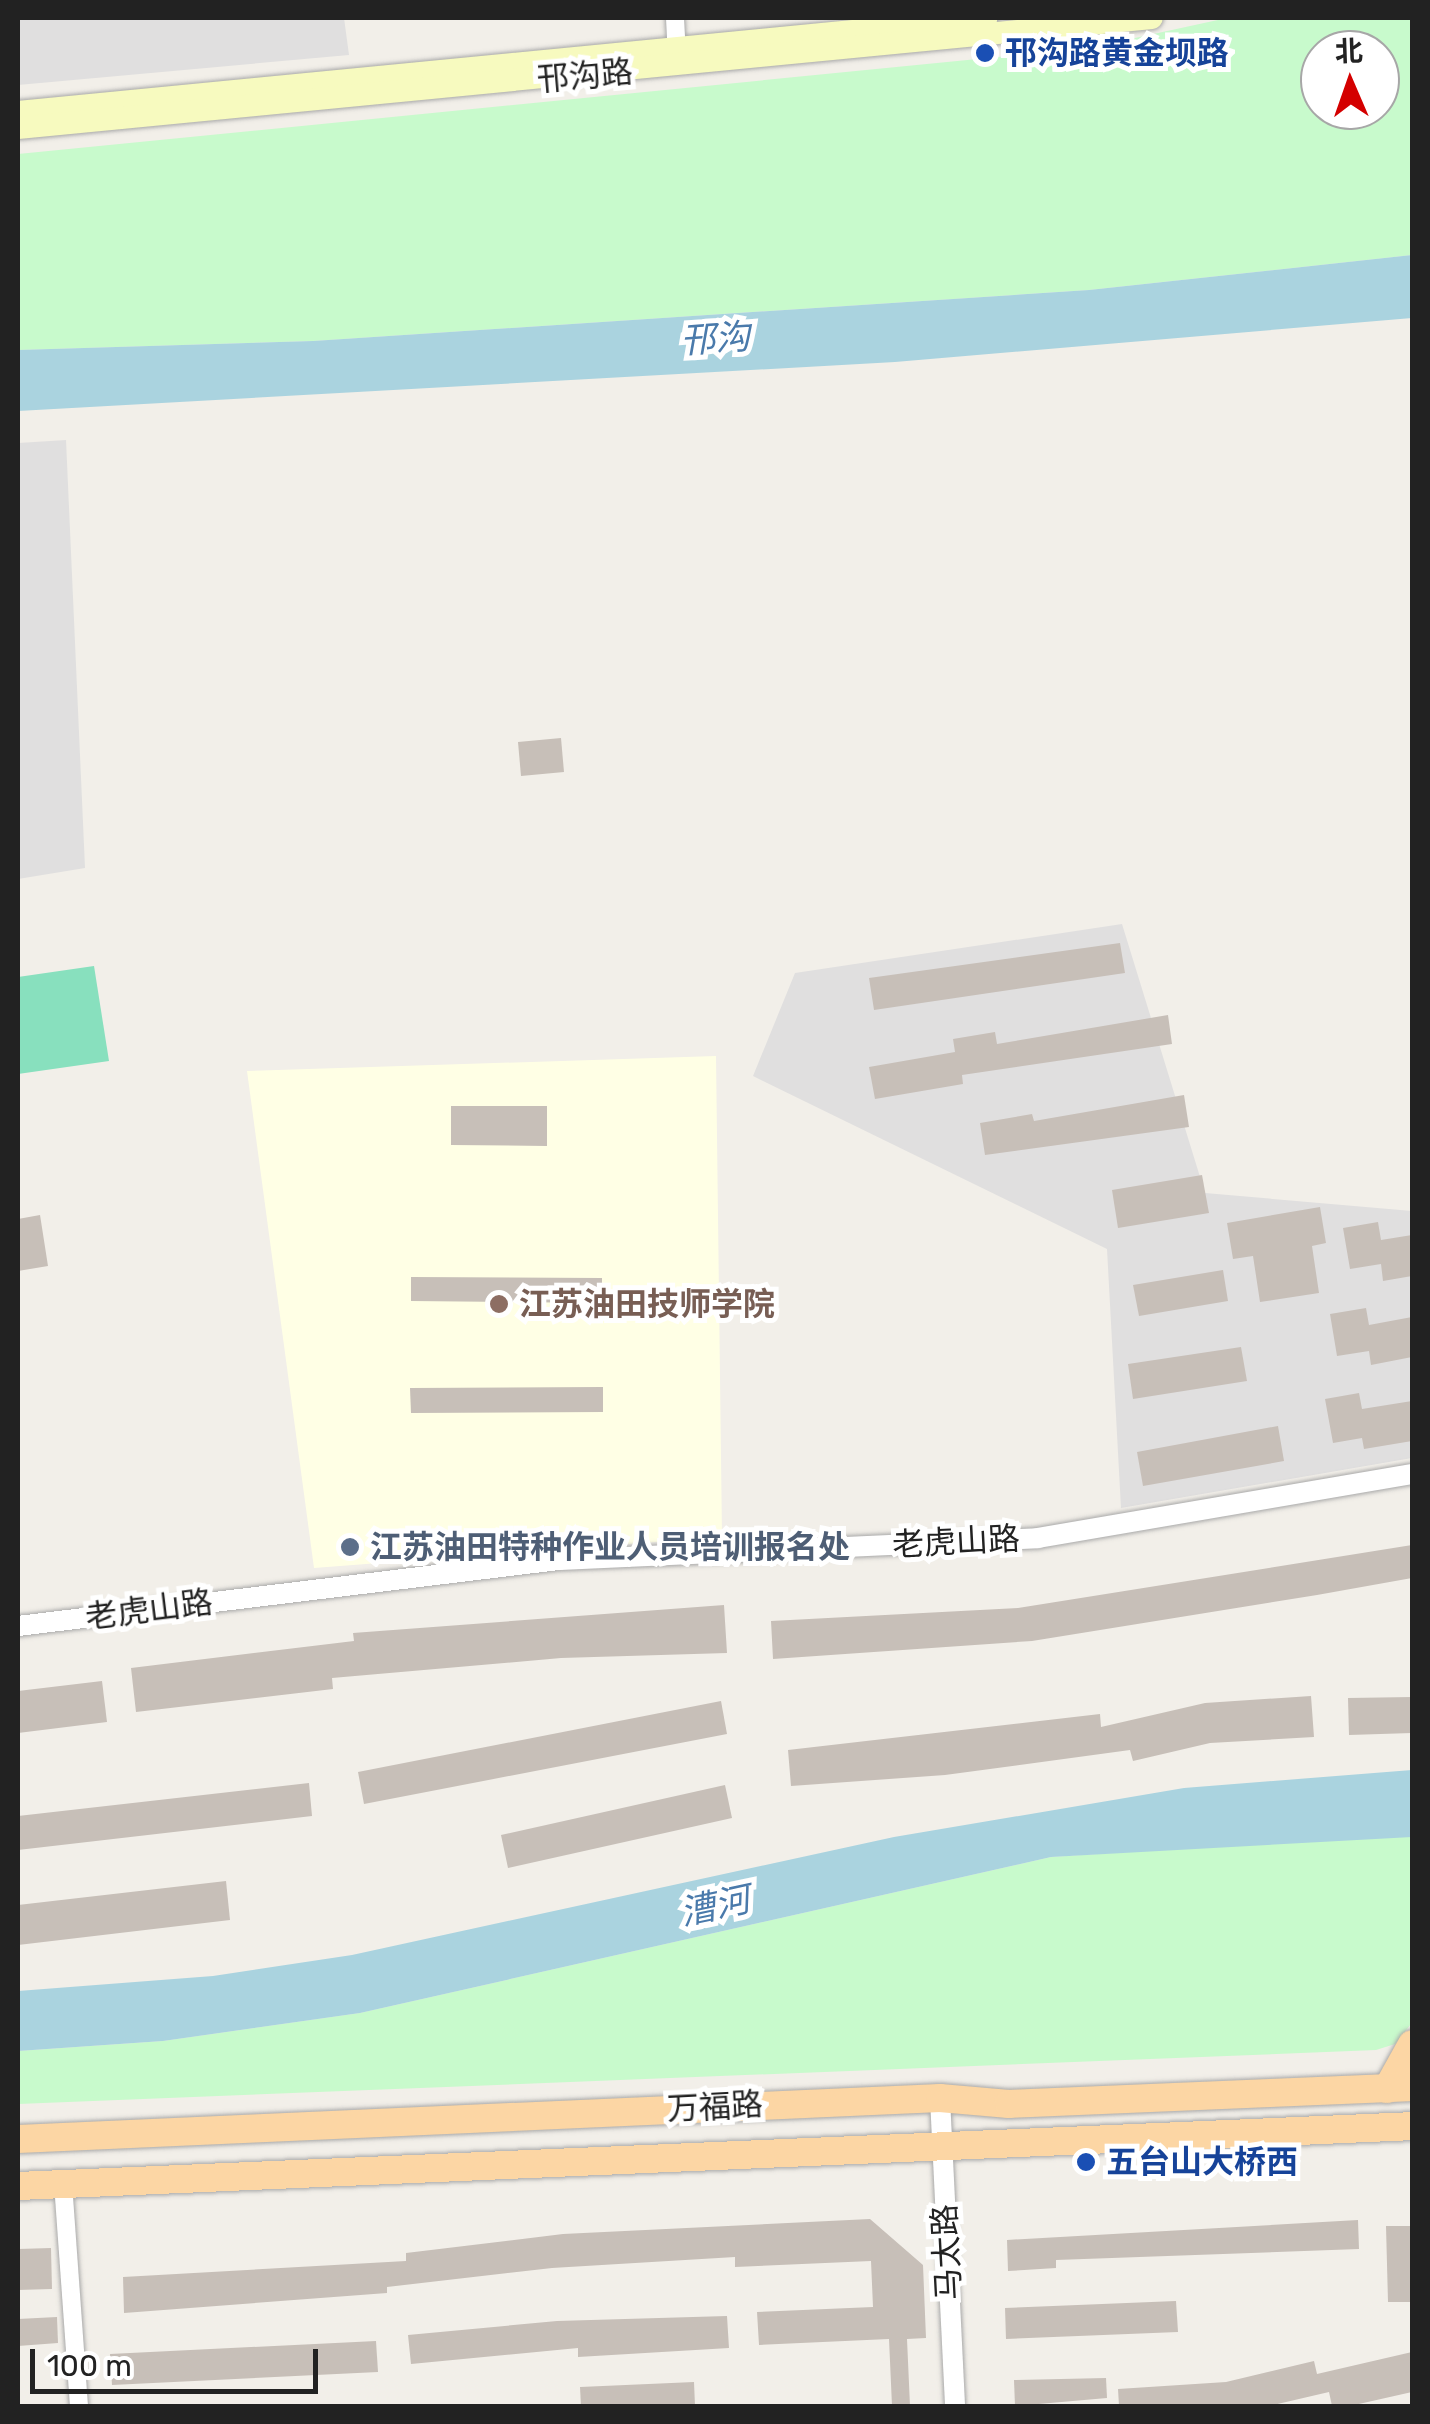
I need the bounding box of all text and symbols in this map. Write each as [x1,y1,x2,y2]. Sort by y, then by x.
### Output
north arrow [1300,30,1400,130]
place label: 邗沟路黄金坝路 [1005,34,1229,72]
text: 北 [1334,35,1364,68]
marker: 邗沟路黄金坝路 [974,42,996,64]
street label: 邗沟路 [536,53,634,99]
water label: 邗沟 [679,316,751,362]
place label: 江苏油田技师学院 [519,1285,775,1323]
marker: 江苏油田技师学院 [488,1293,510,1315]
street label: 老虎山路 [891,1519,1021,1565]
place label: 江苏油田特种作业人员培训报名处 [370,1528,850,1566]
marker: 江苏油田特种作业人员培训报名处 [339,1536,361,1558]
street label: 老虎山路 [83,1583,215,1637]
water label: 漕河 [676,1878,754,1934]
street label: 万福路 [666,2085,764,2129]
place label: 五台山大桥西 [1106,2143,1298,2181]
marker: 五台山大桥西 [1075,2151,1097,2173]
street label: 马太路 [925,2203,969,2301]
scale bar [35,2329,322,2391]
text: 100 m [47,2348,132,2384]

